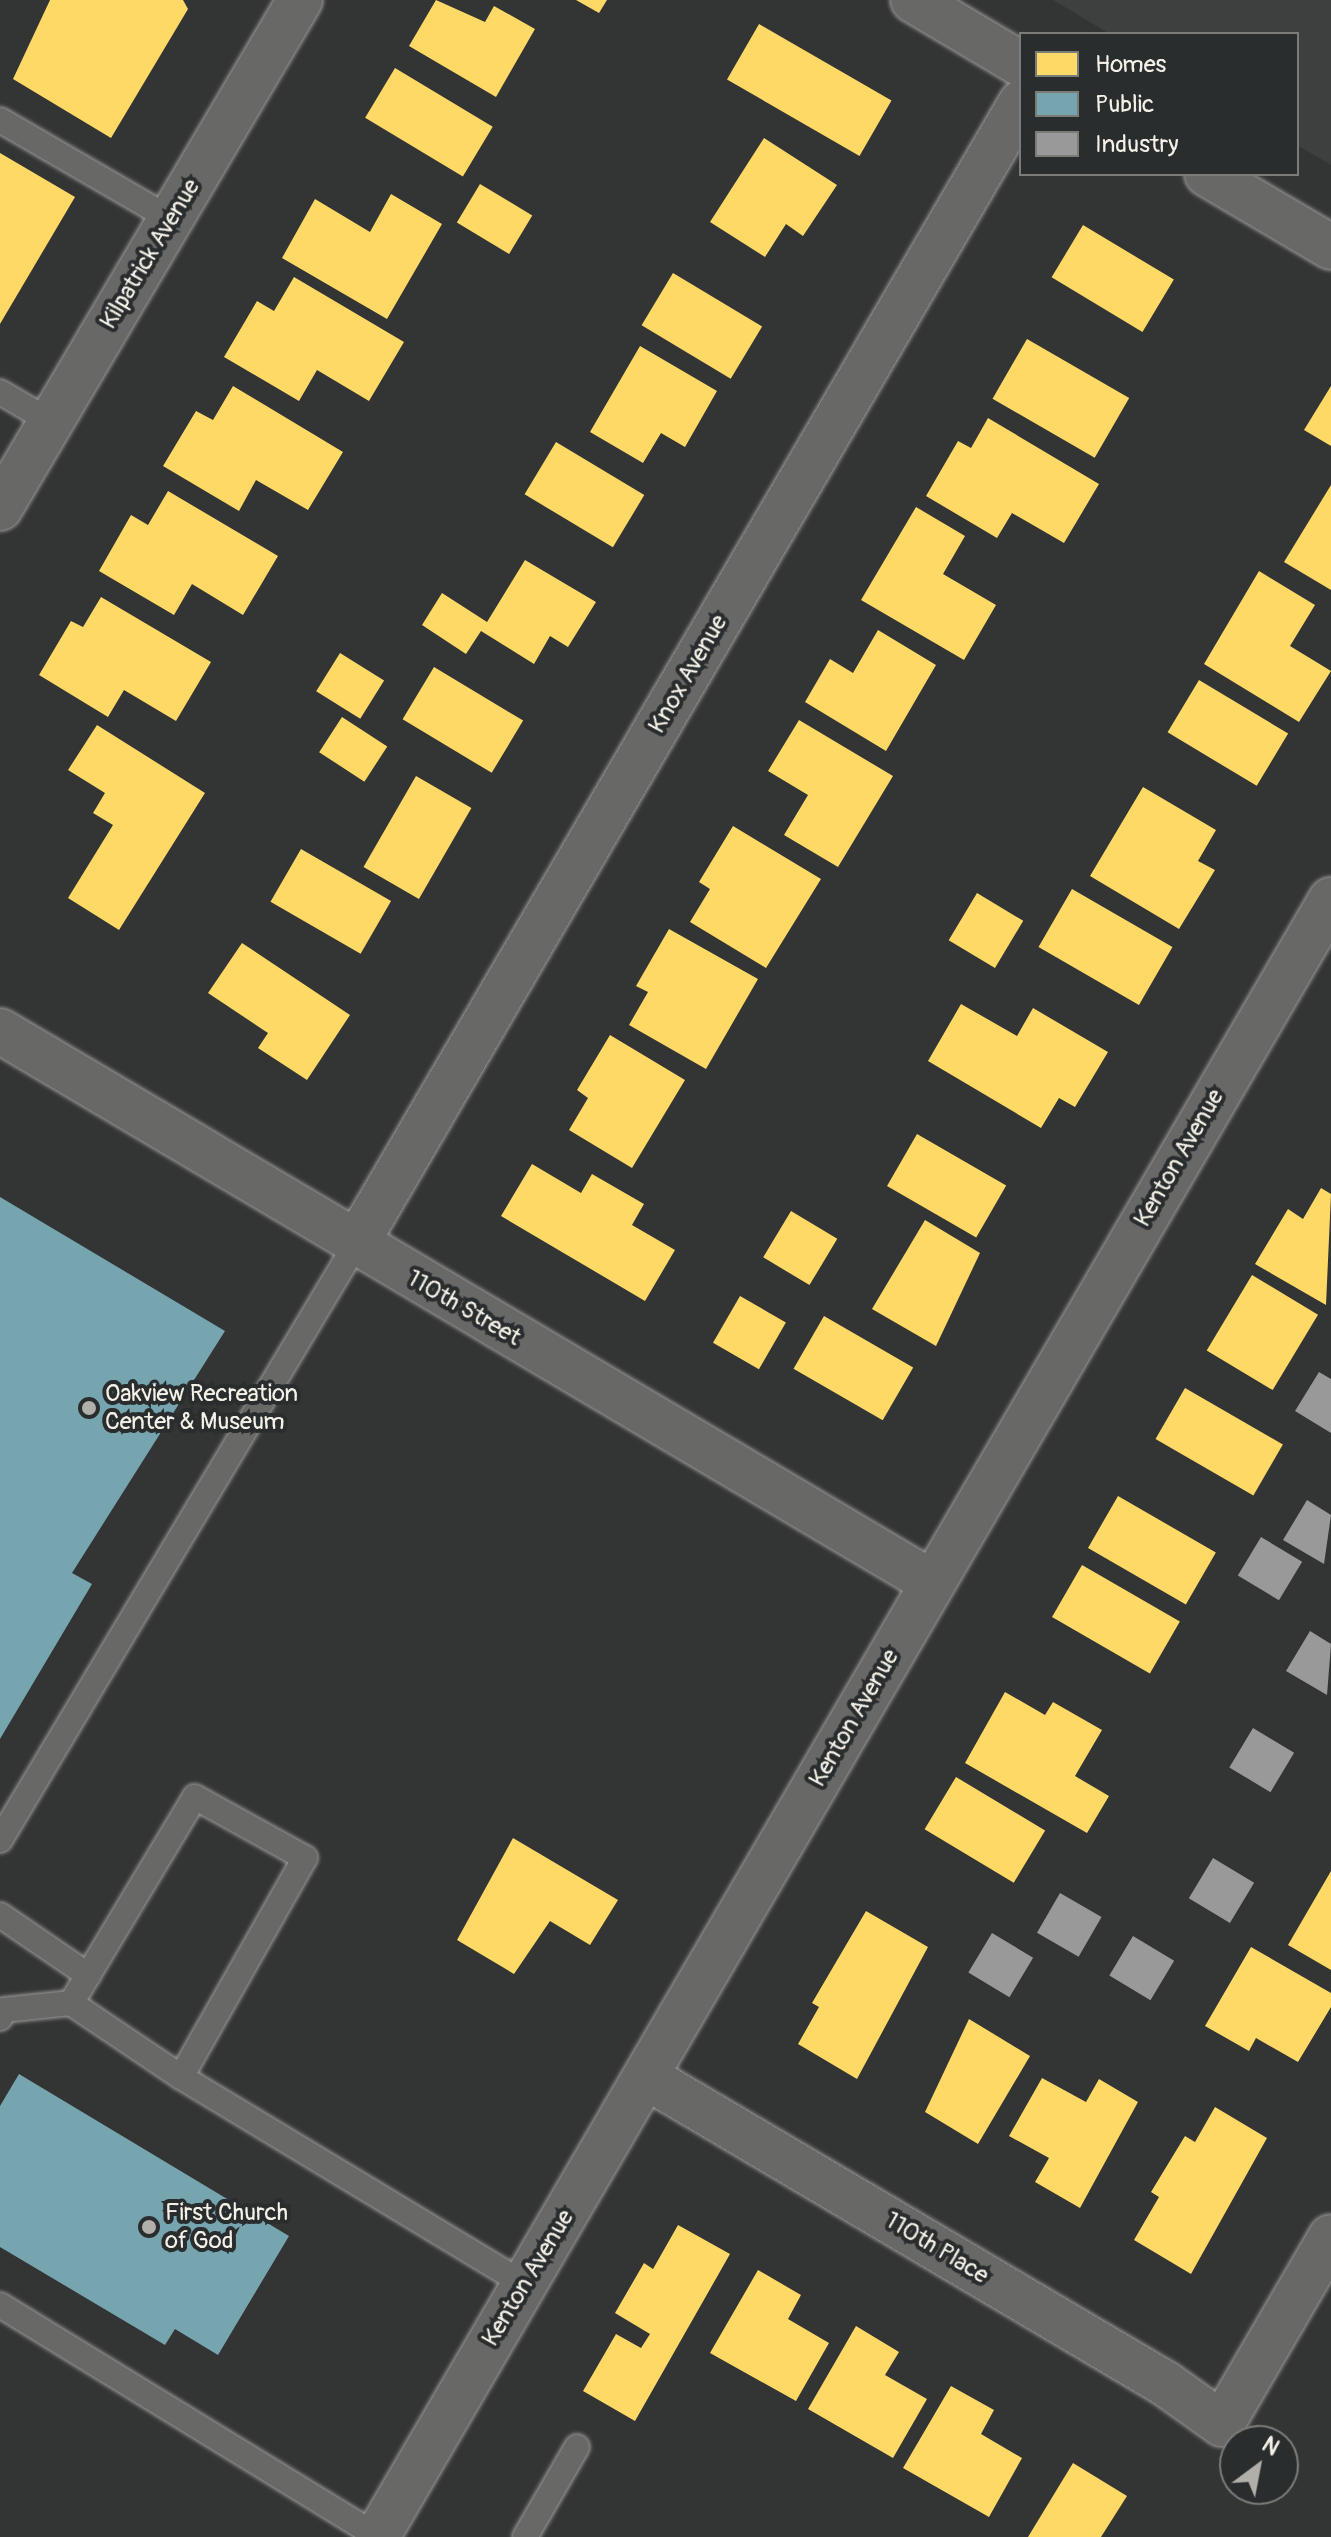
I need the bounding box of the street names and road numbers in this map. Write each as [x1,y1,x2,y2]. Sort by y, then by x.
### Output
street label: Kilpatrick Avenue [94,174,206,334]
street label: Knox Avenue [642,610,734,738]
street label: Kenton Avenue [1128,1084,1230,1232]
street label: 110th Street [402,1264,526,1352]
street label: Kenton Avenue [803,1644,905,1792]
street label: Kenton Avenue [476,2205,580,2351]
street label: 110th Place [880,2206,994,2290]

